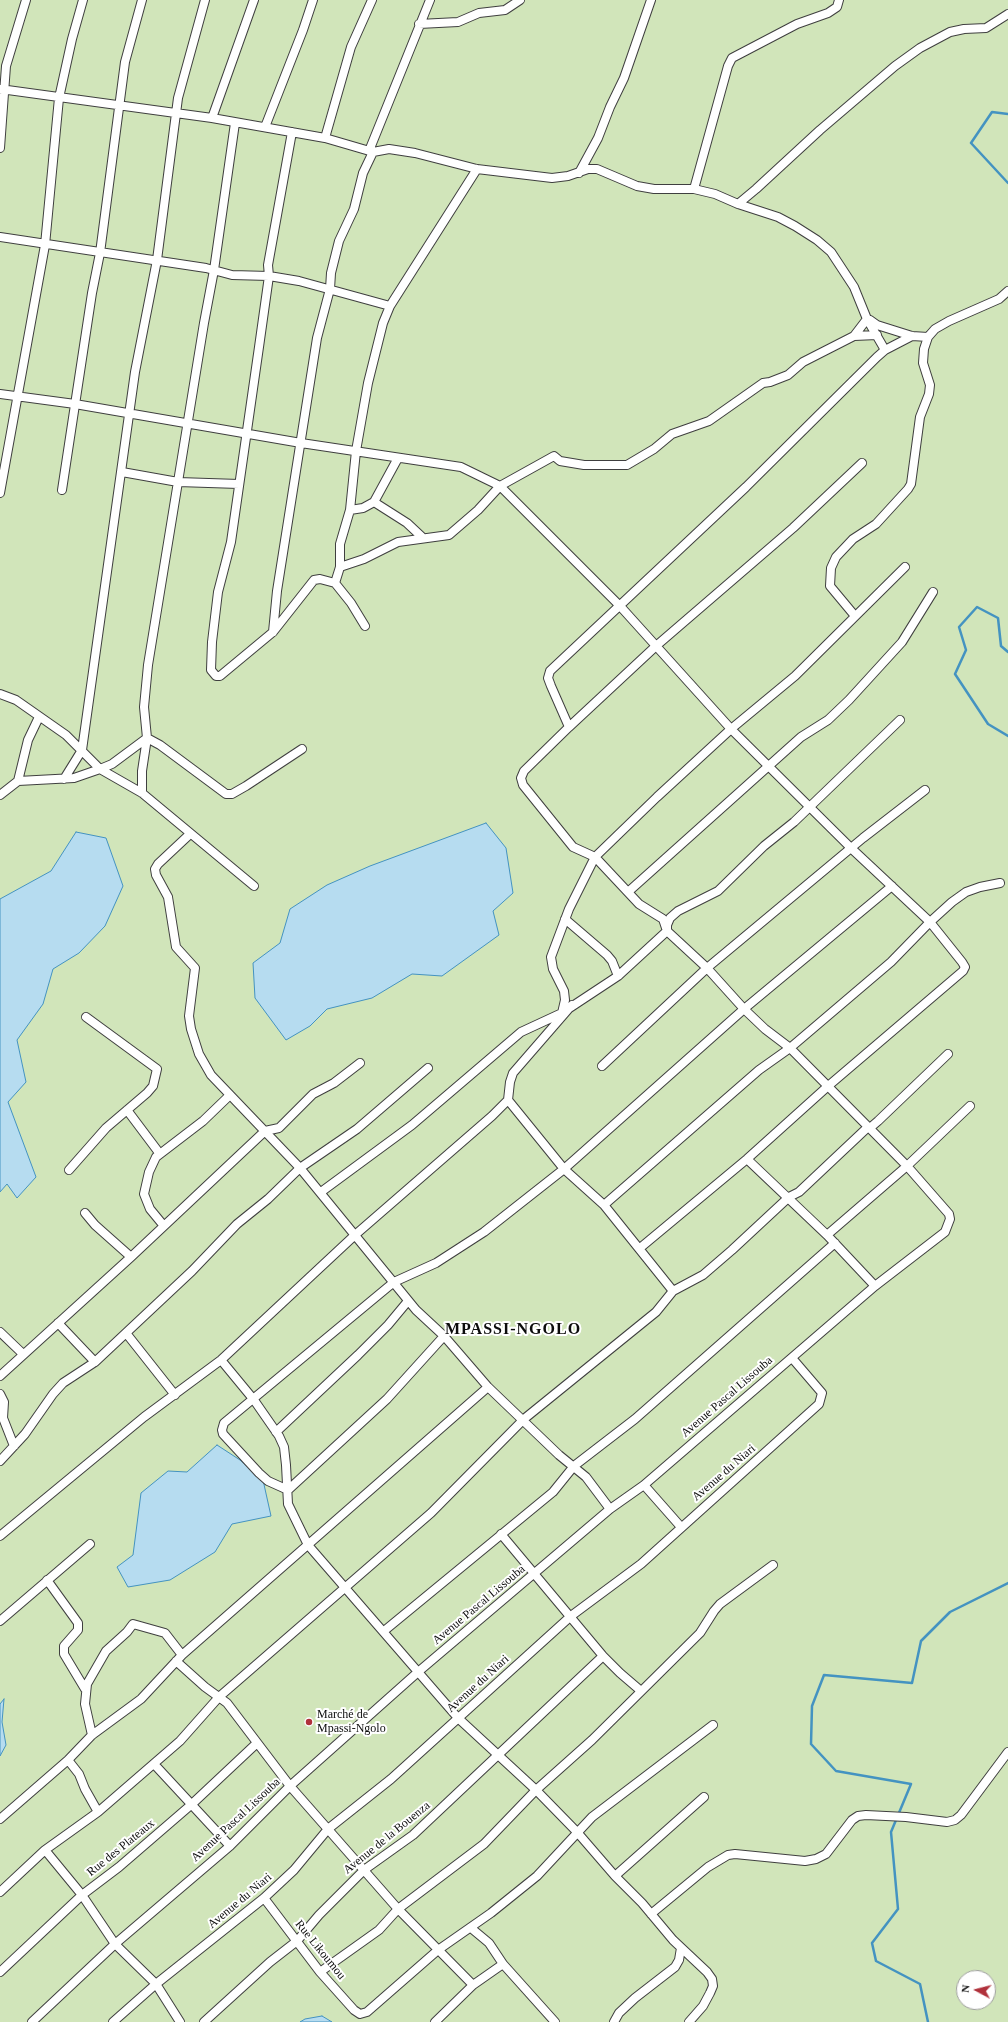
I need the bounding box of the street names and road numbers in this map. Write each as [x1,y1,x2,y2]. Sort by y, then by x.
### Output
street label: Avenue Pascal Lissouba [678,1353,776,1441]
street label: Avenue du Niari [689,1442,759,1504]
street label: Avenue Pascal Lissouba [430,1562,528,1648]
street label: Avenue du Niari [444,1652,512,1716]
street label: Avenue Pascal Lissouba [189,1775,283,1865]
street label: Avenue de la Bouenza [341,1799,433,1877]
street label: Rue des Plateaux [84,1816,158,1880]
street label: Avenue du Niari [205,1870,275,1932]
street label: Rue Likoumou [292,1917,348,1983]

